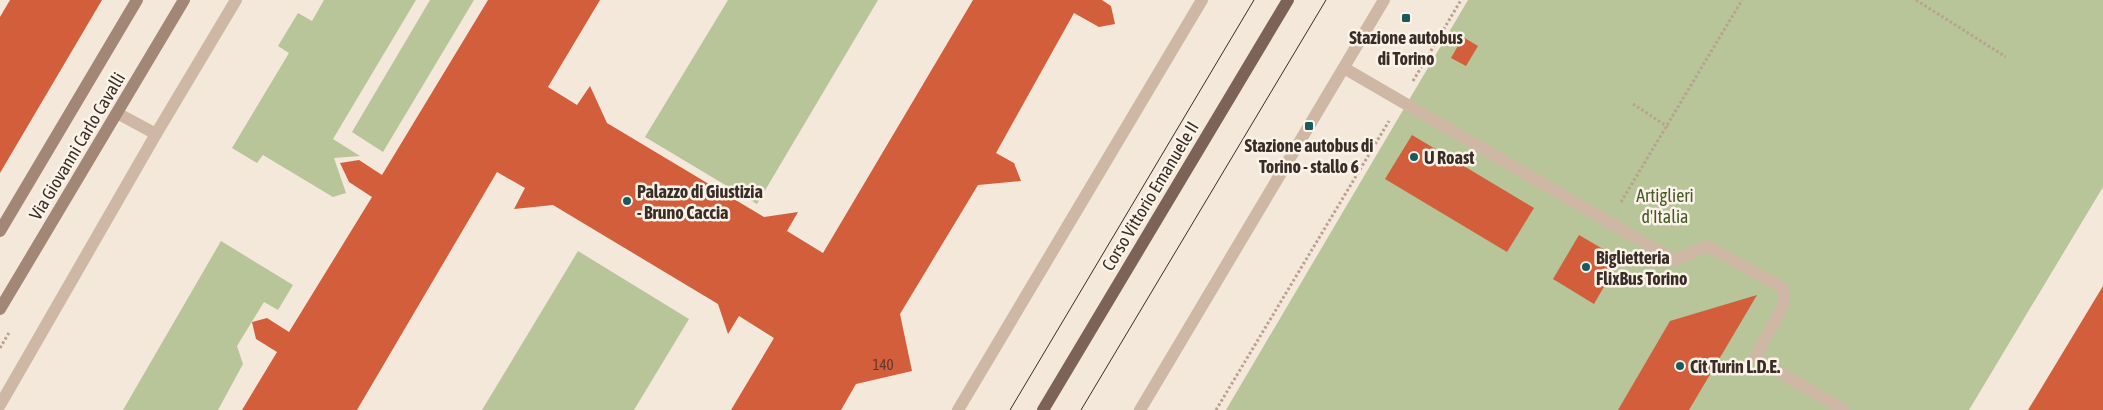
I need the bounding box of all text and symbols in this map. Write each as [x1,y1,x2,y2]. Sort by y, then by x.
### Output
marker: Stazione autobus di Torino [1400,12,1412,24]
place label: Stazione autobus di Torino [1349,27,1463,69]
street label: Via Giovanni Carlo Cavalli [25,68,129,224]
street label: Corso Vittorio Emanuele II [1097,118,1203,274]
marker: Stazione autobus di Torino - stallo 6 [1303,120,1315,132]
place label: Stazione autobus di Torino - stallo 6 [1245,135,1373,177]
place label: U Roast [1424,147,1475,168]
marker: U Roast [1408,151,1420,163]
place label: Palazzo di Giustizia - Bruno Caccia [637,181,763,223]
park label: Artiglieri d'Italia [1636,185,1694,227]
marker: Palazzo di Giustizia - Bruno Caccia [621,195,633,207]
place label: Biglietteria FlixBus Torino [1596,247,1687,289]
marker: Biglietteria FlixBus Torino [1580,261,1592,273]
house number: 140 [872,356,894,373]
place label: Cit Turin L.D.E. [1690,356,1780,377]
marker: Cit Turin L.D.E. [1674,360,1686,372]

